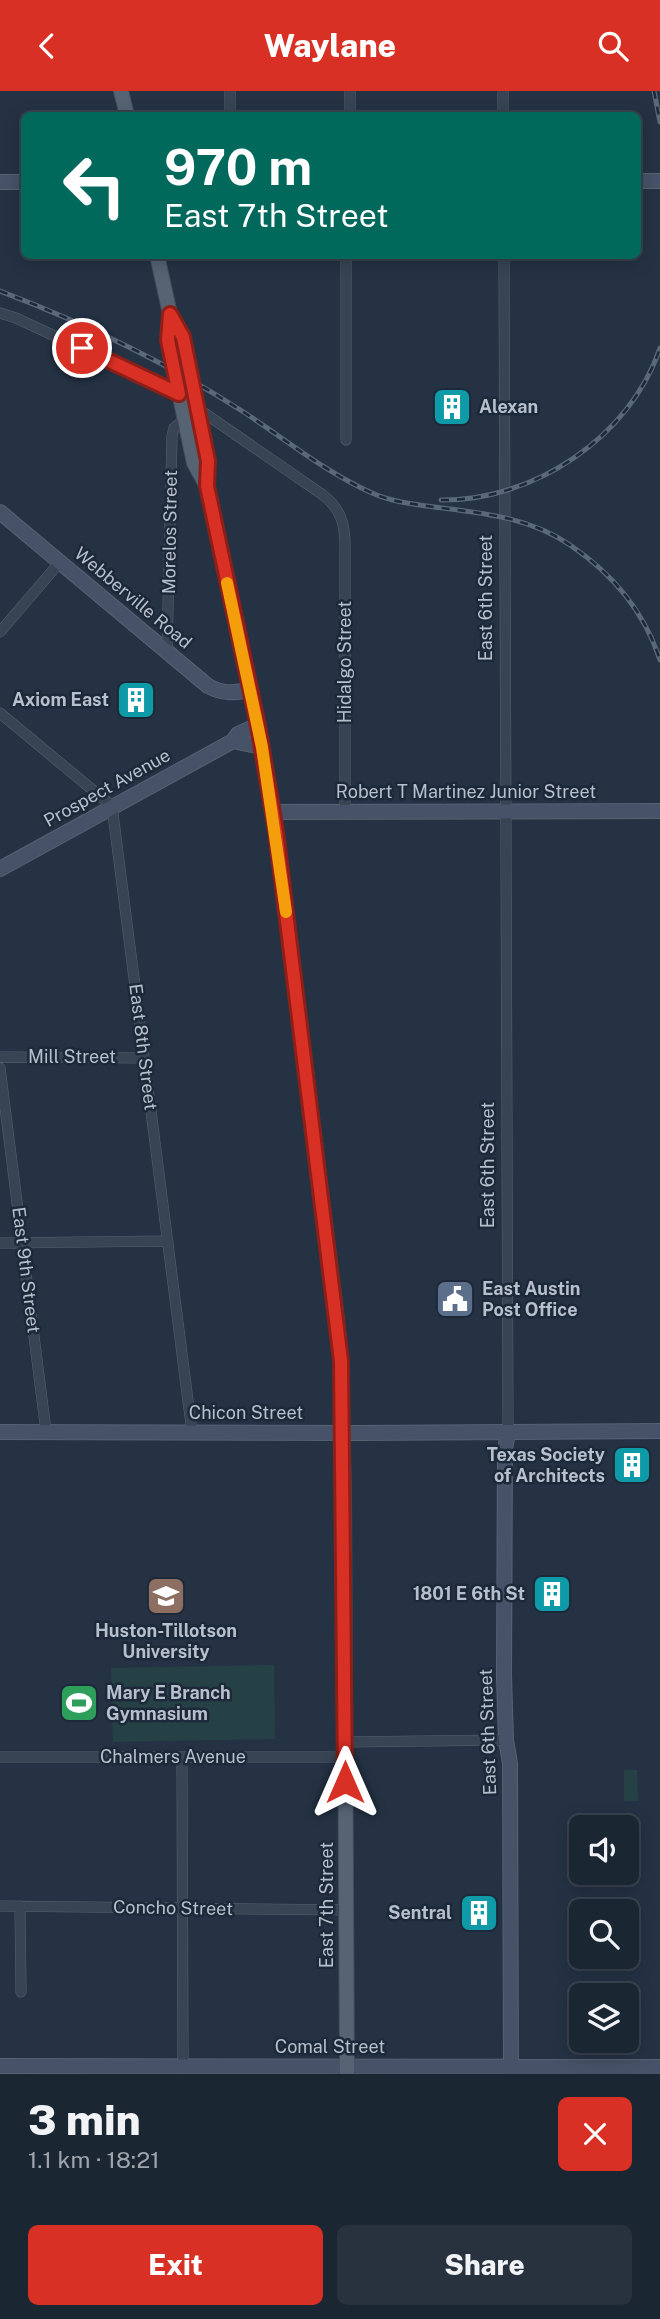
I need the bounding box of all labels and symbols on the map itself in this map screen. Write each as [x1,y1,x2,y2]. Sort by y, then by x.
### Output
pin [52,318,112,378]
building icon: Alexan [431,386,473,428]
place label: Alexan [479,396,538,417]
street label: Morelos Street [158,470,181,594]
street label: East 6th Street [475,535,496,661]
street label: Webberville Road [70,543,196,653]
street label: Hidalgo Street [334,601,355,723]
building icon: Axiom East [115,679,157,721]
place label: Axiom East [12,689,109,710]
street label: Prospect Avenue [40,744,174,831]
street label: Robert T Martinez Junior Street [336,781,596,802]
street label: East 8th Street [125,983,162,1111]
street label: Mill Street [28,1046,116,1067]
street label: East 6th Street [477,1102,498,1228]
street label: East 9th Street [8,1206,45,1334]
public building icon: East Austin Post Office [434,1278,476,1320]
place label: East Austin Post Office [482,1278,581,1320]
street label: Chicon Street [189,1402,303,1423]
place label: Texas Society of Architects [487,1444,605,1486]
building icon: Texas Society of Architects [611,1444,653,1486]
building icon: 1801 E 6th St [531,1573,573,1615]
school or university icon: Huston-Tillotson University [145,1575,187,1617]
place label: 1801 E 6th St [413,1583,525,1604]
place label: Huston-Tillotson University [95,1620,237,1662]
street label: East 6th Street [475,1668,500,1796]
sports icon: Mary E Branch Gymnasium [58,1682,100,1724]
place label: Mary E Branch Gymnasium [106,1682,231,1724]
position arrow [308,1745,382,1819]
street label: Chalmers Avenue [100,1746,246,1767]
street label: East 7th Street [316,1842,337,1968]
building icon: Sentral [458,1892,500,1934]
street label: Concho Street [113,1896,233,1919]
place label: Sentral [388,1902,452,1923]
street label: Comal Street [275,2036,385,2057]

